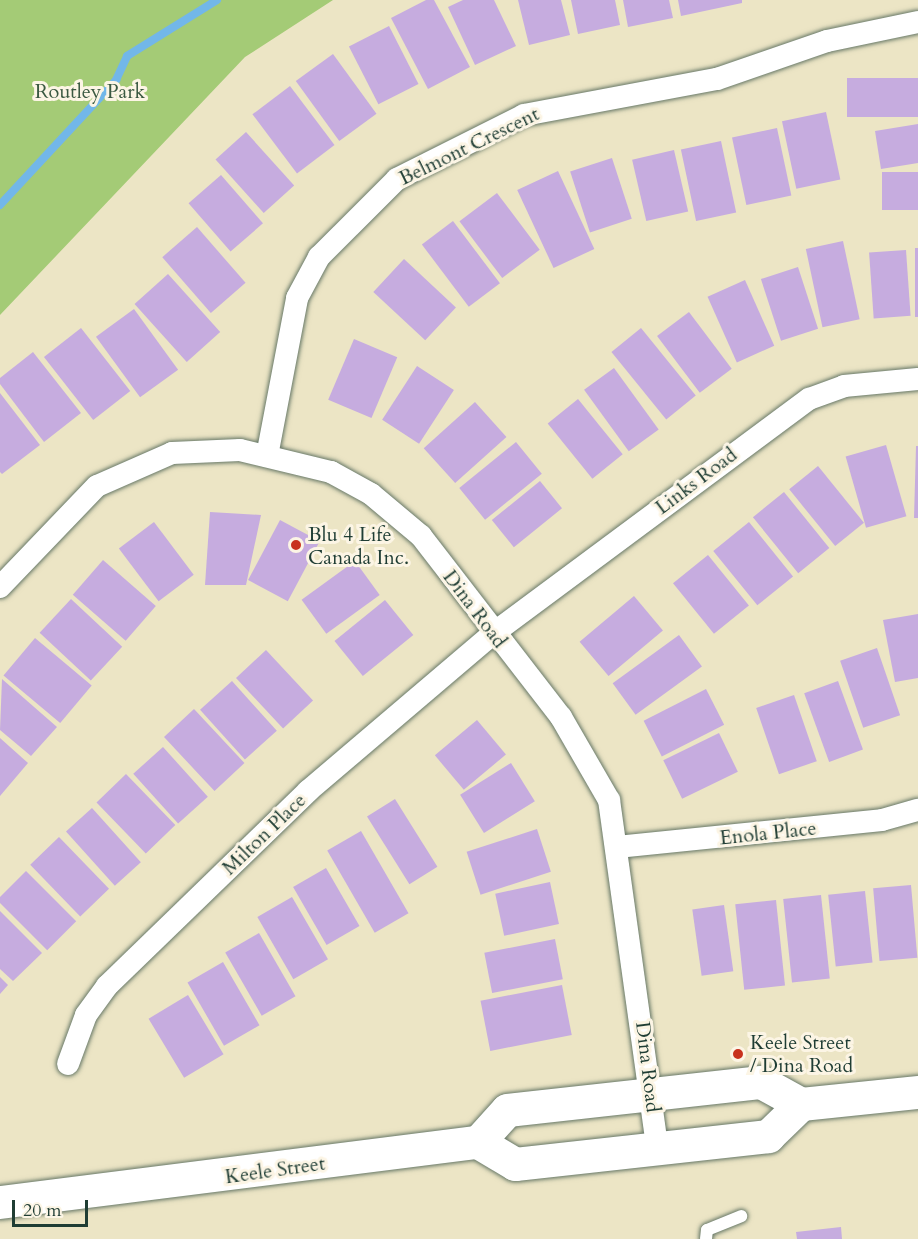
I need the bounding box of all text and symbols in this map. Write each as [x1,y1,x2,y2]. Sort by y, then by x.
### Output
park label: Routley Park [35,79,145,103]
street label: Belmont Crescent [395,102,543,190]
street label: Links Road [651,443,741,519]
place label: Blu 4 Life Canada Inc. [308,522,409,569]
marker: Blu 4 Life Canada Inc. [289,538,303,552]
street label: Dina Road [438,565,512,653]
street label: Milton Place [217,788,311,880]
street label: Enola Place [718,816,818,850]
street label: Dina Road [631,1020,665,1114]
place label: Keele Street / Dina Road [750,1030,853,1077]
marker: Keele Street / Dina Road [731,1047,745,1061]
street label: Keele Street [223,1151,327,1189]
scale bar [15,1188,92,1226]
text: 20 m [23,1198,62,1223]

